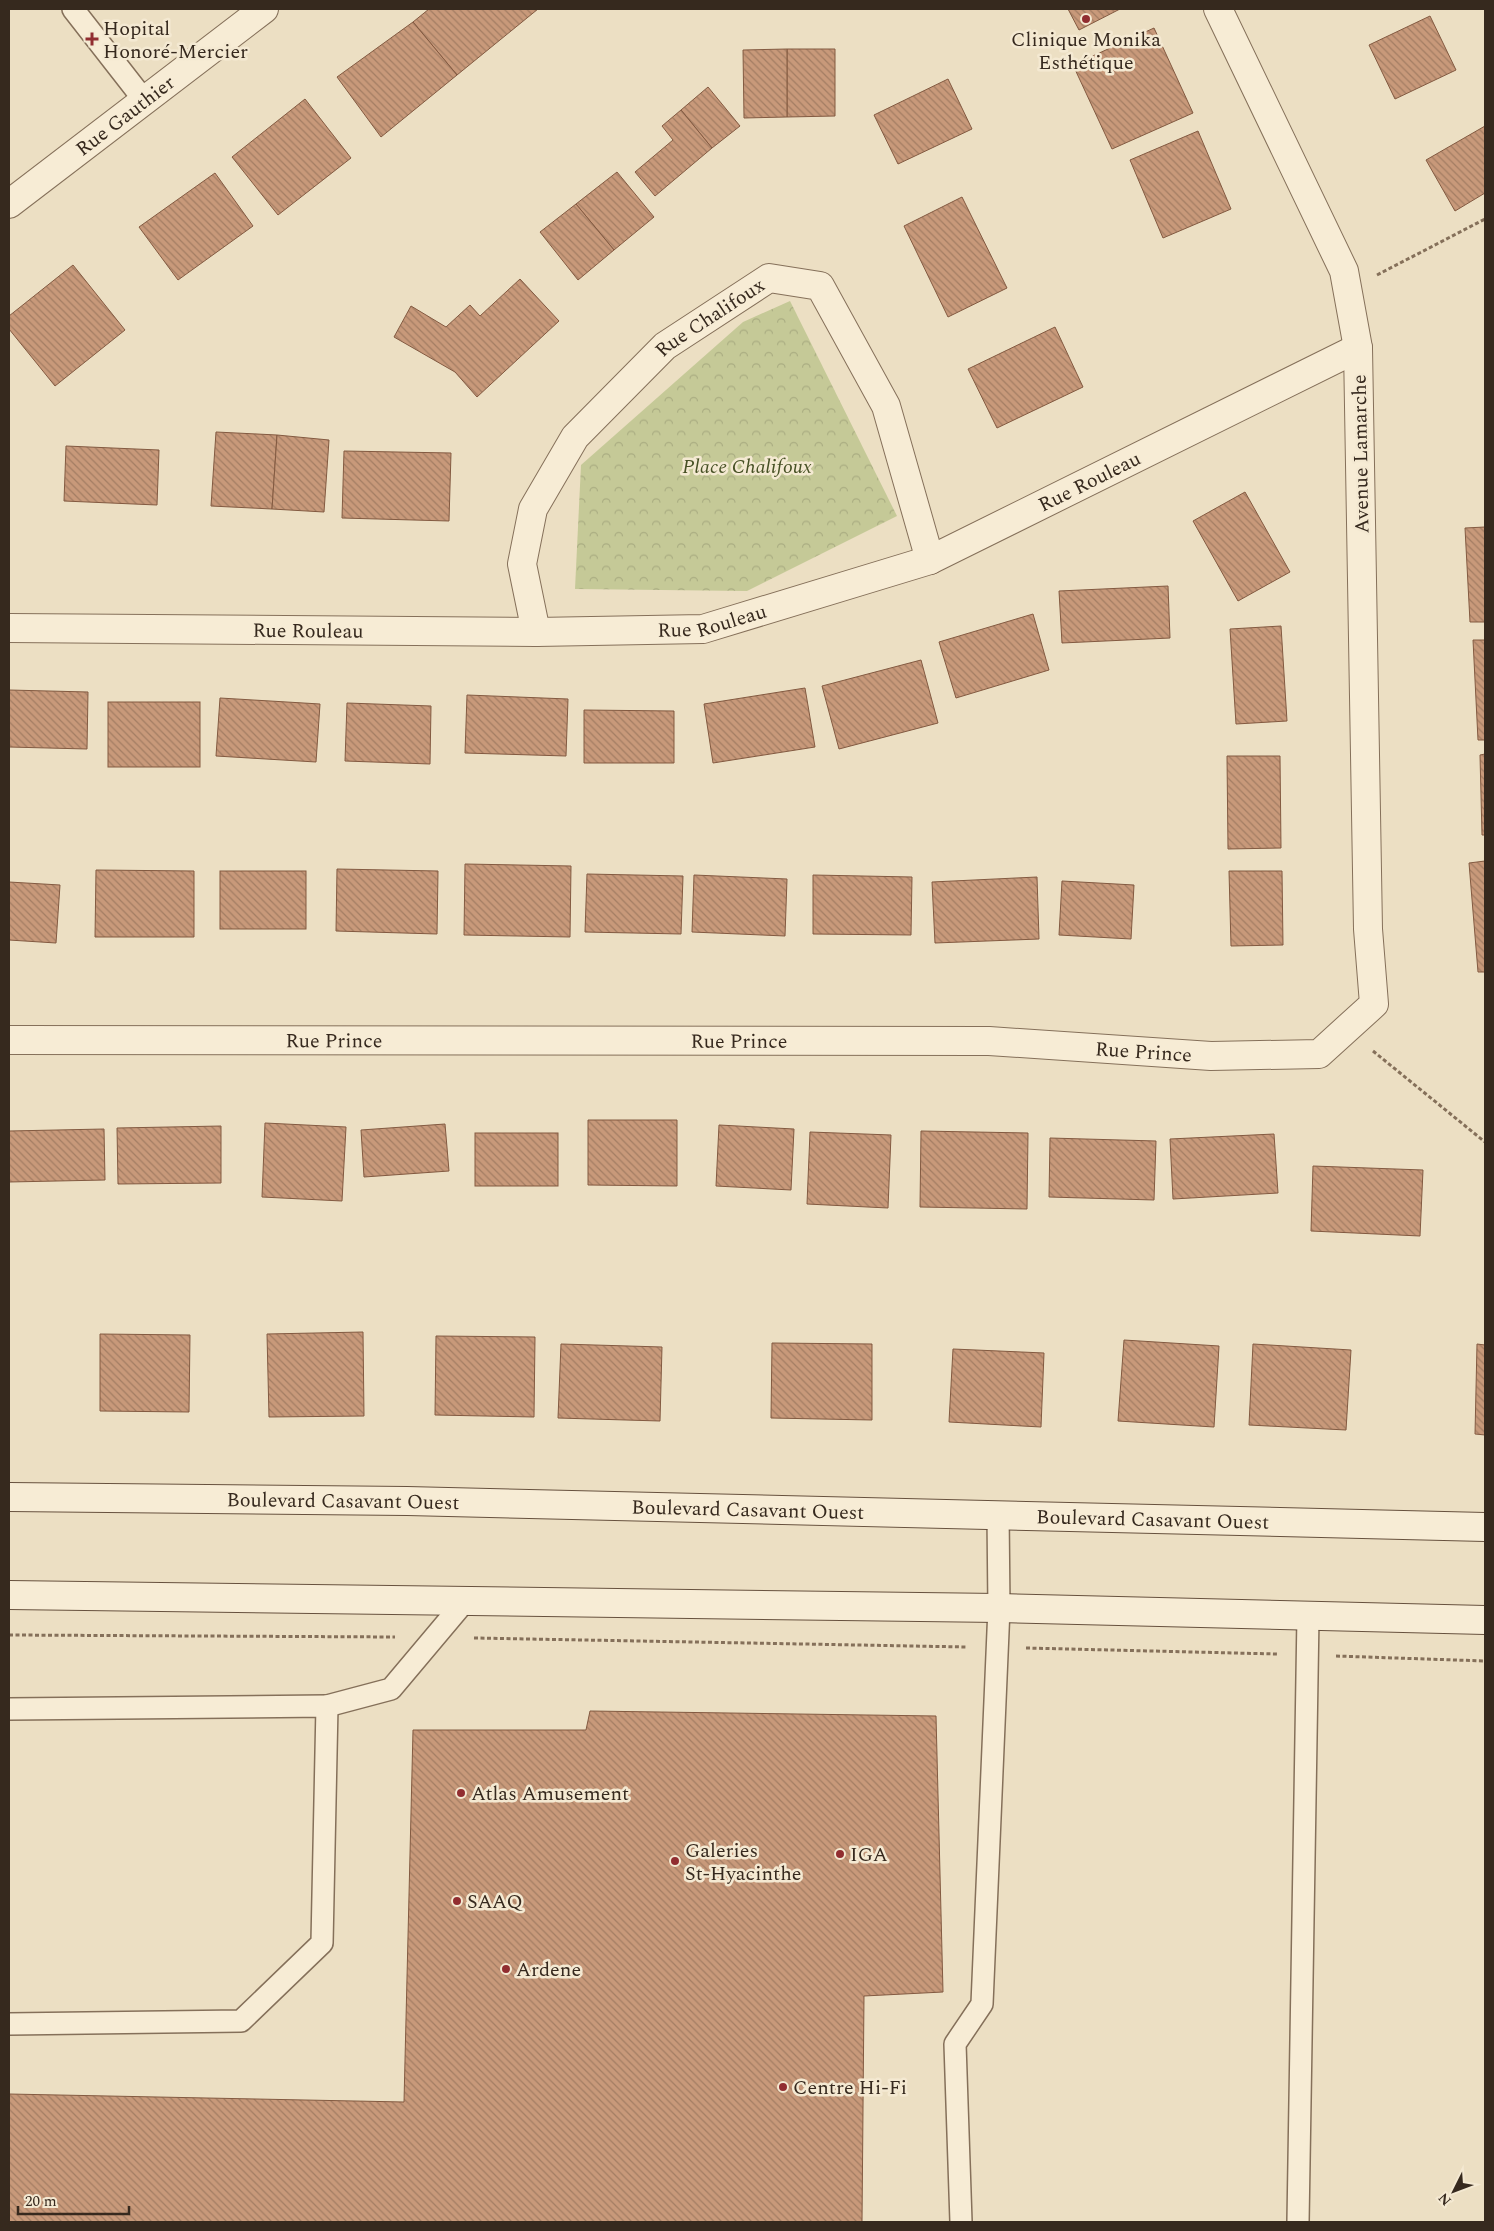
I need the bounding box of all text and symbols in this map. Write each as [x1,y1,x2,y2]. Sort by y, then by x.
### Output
marker: Clinique Monika Esthétique [1080,13,1092,25]
place label: Hopital Honoré-Mercier [103,14,248,67]
place label: Clinique Monika Esthétique [1011,25,1161,78]
marker: Hopital Honoré-Mercier [85,32,99,46]
street label: Rue Gauthier [70,68,182,164]
street label: Rue Chalifoux [648,271,771,364]
street label: Avenue Lamarche [1345,374,1377,534]
street label: Rue Rouleau [1033,444,1146,520]
park label: Place Chalifoux [682,452,812,482]
street label: Rue Rouleau [657,597,770,646]
street label: Rue Rouleau [252,616,364,647]
street label: Rue Prince [286,1026,382,1056]
street label: Rue Prince [691,1027,787,1057]
street label: Rue Prince [1094,1034,1193,1071]
street label: Boulevard Casavant Ouest [226,1485,460,1518]
street label: Boulevard Casavant Ouest [631,1492,865,1528]
street label: Boulevard Casavant Ouest [1036,1502,1270,1538]
place label: Atlas Amusement [471,1779,629,1809]
marker: Atlas Amusement [455,1787,467,1799]
place label: Galeries St-Hyacinthe [685,1836,801,1889]
place label: IGA [850,1840,888,1870]
marker: IGA [834,1848,846,1860]
marker: Galeries St-Hyacinthe [669,1855,681,1867]
place label: SAAQ [467,1887,523,1917]
marker: SAAQ [451,1895,463,1907]
place label: Ardene [516,1955,581,1985]
marker: Ardene [500,1963,512,1975]
place label: Centre Hi-Fi [793,2073,907,2103]
marker: Centre Hi-Fi [777,2081,789,2093]
north arrow [1429,2166,1479,2216]
scale bar [18,2184,129,2216]
text: N [1433,2188,1456,2211]
text: 20 m [25,2190,57,2213]

